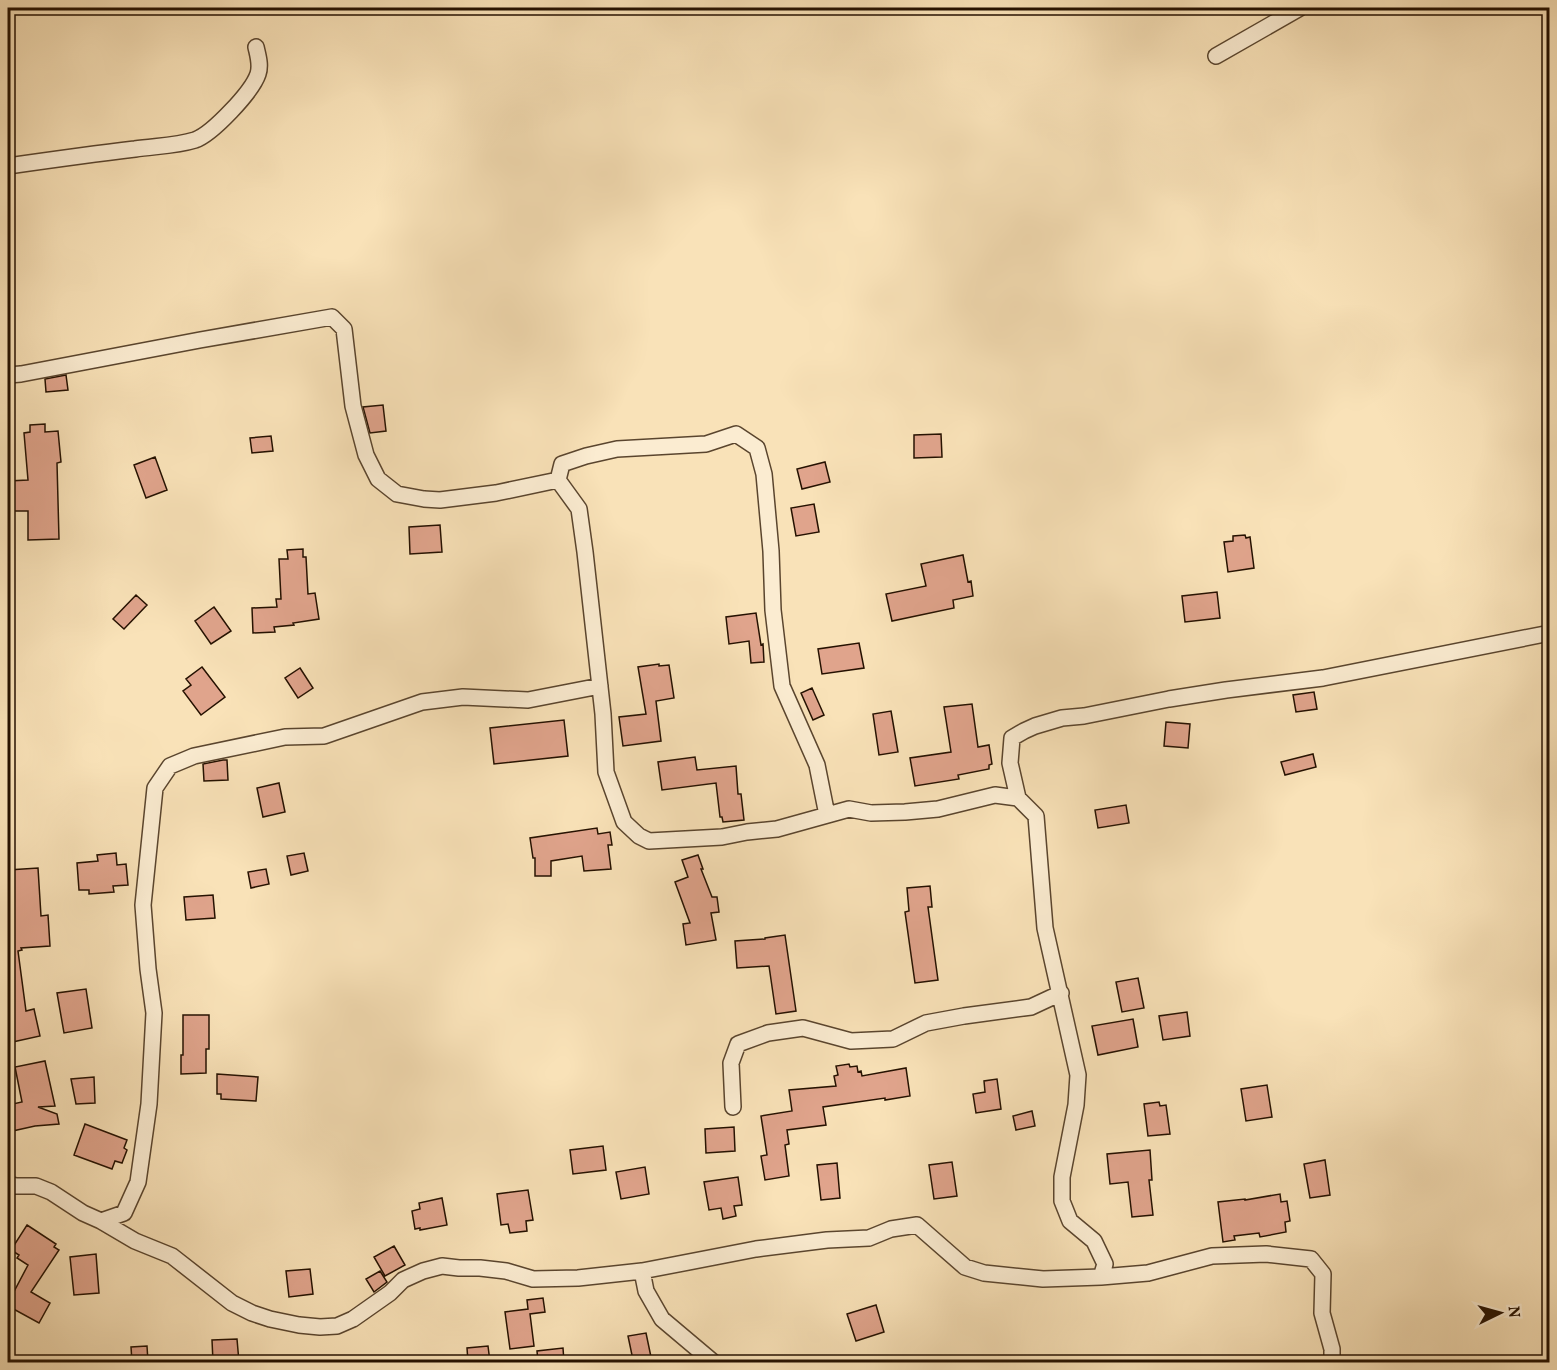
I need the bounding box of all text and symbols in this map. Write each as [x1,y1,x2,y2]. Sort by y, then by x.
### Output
north arrow [1470,1283,1530,1343]
text: N [1501,1305,1524,1319]

